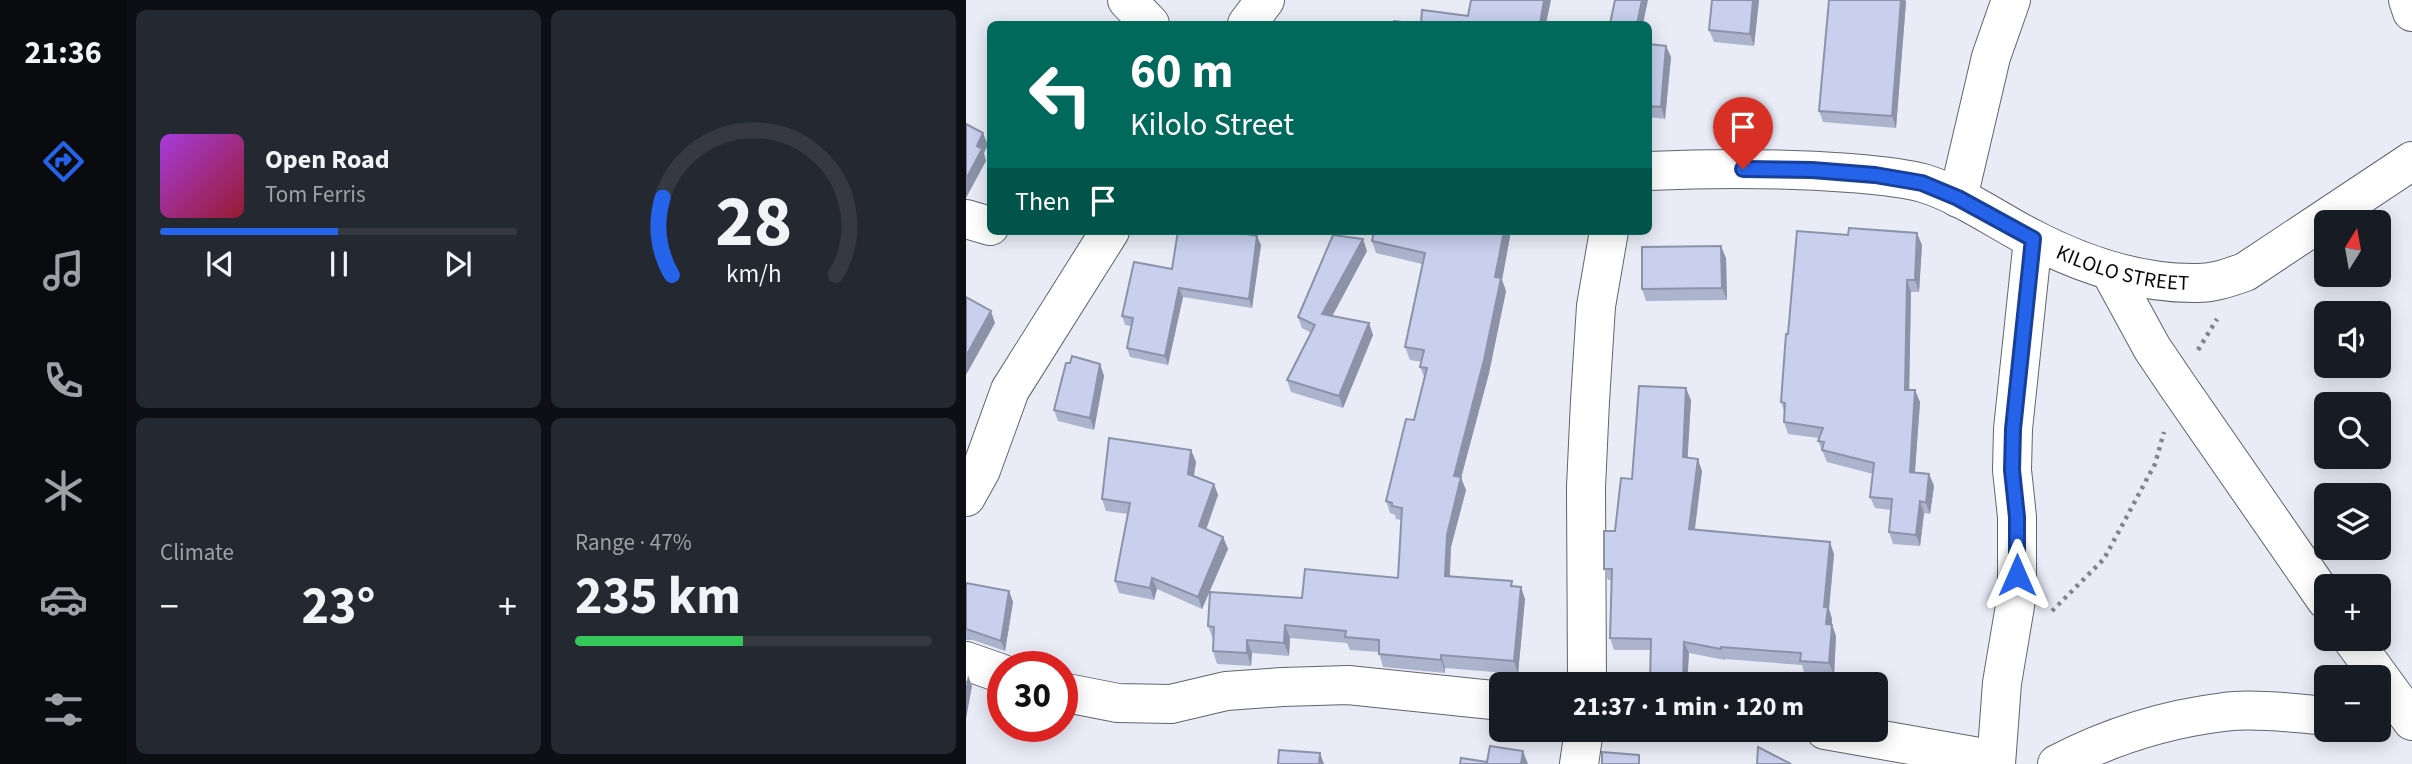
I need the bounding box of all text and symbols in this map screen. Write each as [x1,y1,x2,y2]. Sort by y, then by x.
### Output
text: 21:36 [24,30,102,76]
text: 60 m [1130,37,1234,107]
icon: left [1015,49,1106,140]
pin [1713,97,1773,169]
text: Kilolo Street [1130,102,1294,148]
icon: arrive [1724,108,1762,146]
icon: directions [39,137,88,186]
text: Open Road [265,141,390,178]
text: 28 [715,170,792,274]
text: Tom Ferris [265,178,366,211]
icon: arrive [1084,182,1122,220]
text: Then [1015,183,1070,220]
north arrow [2314,210,2390,287]
map controls [2314,210,2391,742]
street label: KILOLO STREET [2051,237,2190,298]
icon: previous [201,245,239,283]
icon: pause [320,245,358,283]
icon: next [439,245,477,283]
icon: music [39,246,88,295]
text: km/h [726,256,781,292]
button: sound [2314,301,2391,378]
icon: phone [39,356,88,405]
button: search [2314,392,2391,469]
icon: climate [39,466,88,515]
button: layers [2314,483,2391,560]
text: Range · 47% [575,526,692,559]
text: Climate [160,536,234,569]
position arrow [1980,538,2054,612]
text: 235 km [575,560,741,634]
text: 23° [302,570,375,644]
button: + [2314,574,2391,651]
icon: car [39,575,88,624]
text: − [160,580,179,634]
text: + [498,580,517,634]
speed limit sign: 30 [987,651,1078,742]
button: − [2314,665,2391,742]
icon: filters [39,685,88,734]
text: 21:37 · 1 min · 120 m [1573,688,1804,725]

